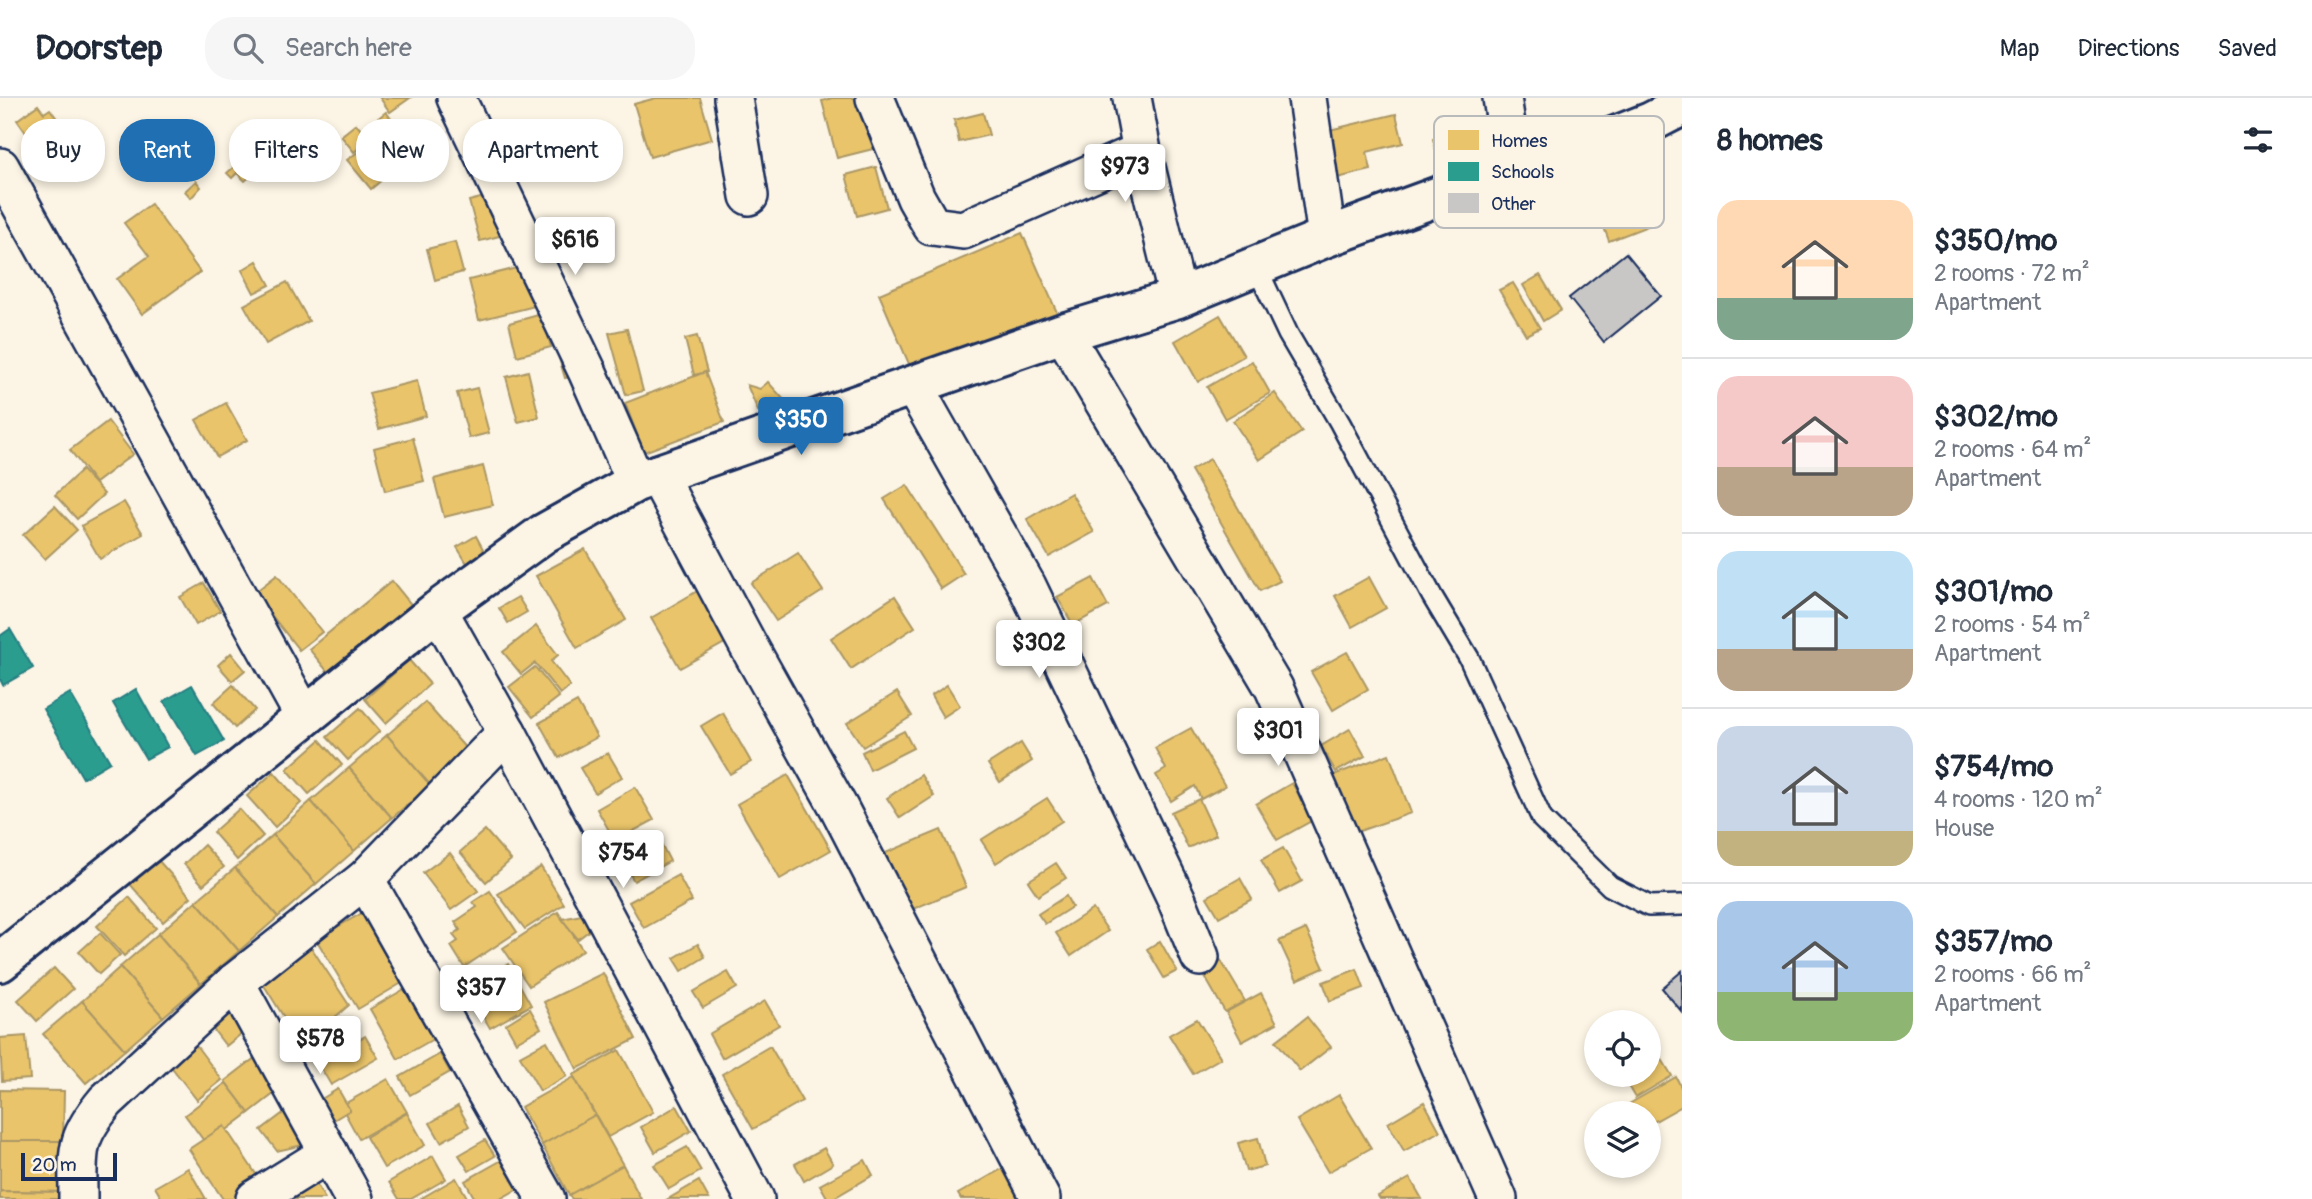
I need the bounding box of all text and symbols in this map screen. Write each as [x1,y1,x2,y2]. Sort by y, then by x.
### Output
search box [205,17,695,80]
text: Doorstep [35,28,163,69]
icon: search [229,29,267,67]
text: Search here [285,32,412,64]
text: Map [2000,34,2040,63]
text: Directions [2078,34,2179,63]
text: Saved [2217,34,2277,63]
legend [1434,116,1664,228]
chip: Buy [21,119,105,182]
chip: Rent [119,119,215,182]
chip: Filters [229,119,342,182]
chip: New [356,119,449,182]
chip: Apartment [463,119,623,182]
icon: filters [2239,121,2277,159]
text: 8 homes [1717,122,1823,159]
text: Homes [1491,129,1548,153]
pin: $973 [1084,144,1166,204]
text: $973 [1100,152,1150,181]
text: Schools [1491,160,1555,184]
text: Other [1491,192,1536,216]
pin: $616 [534,218,616,277]
text: $350/mo [1934,222,2057,259]
text: $616 [551,225,599,254]
icon: home [1773,228,1857,312]
text: 2 rooms · 72 m² [1934,259,2090,288]
text: Apartment [1934,288,2041,317]
pin: $350 [760,398,842,457]
text: $302/mo [1934,398,2058,435]
icon: home [1773,404,1857,488]
text: $350 [774,405,828,434]
text: 2 rooms · 64 m² [1934,435,2091,464]
text: Apartment [1934,464,2041,493]
text: $301/mo [1934,573,2053,610]
icon: home [1773,579,1857,663]
text: 2 rooms · 54 m² [1934,610,2091,639]
pin: $302 [998,620,1080,680]
text: $302 [1012,628,1066,657]
text: Apartment [1934,639,2041,668]
pin: $301 [1237,708,1319,768]
text: $301 [1253,716,1303,745]
text: $754/mo [1934,748,2053,785]
icon: home [1773,754,1857,838]
text: 4 rooms · 120 m² [1934,785,2103,814]
text: House [1934,814,1994,843]
pin: $754 [582,830,664,890]
text: $754 [598,838,648,867]
text: $357/mo [1934,923,2053,960]
icon: home [1773,929,1857,1013]
text: 2 rooms · 66 m² [1934,960,2091,989]
pin: $357 [440,965,522,1025]
text: $357 [456,973,506,1002]
text: Apartment [1934,989,2041,1018]
map controls [1584,1010,1661,1178]
button: locate [1584,1010,1661,1087]
pin: $578 [279,1016,361,1076]
text: $578 [296,1024,344,1053]
button: layers [1584,1101,1661,1178]
scale bar [21,1150,117,1182]
text: 20 m [32,1153,77,1177]

